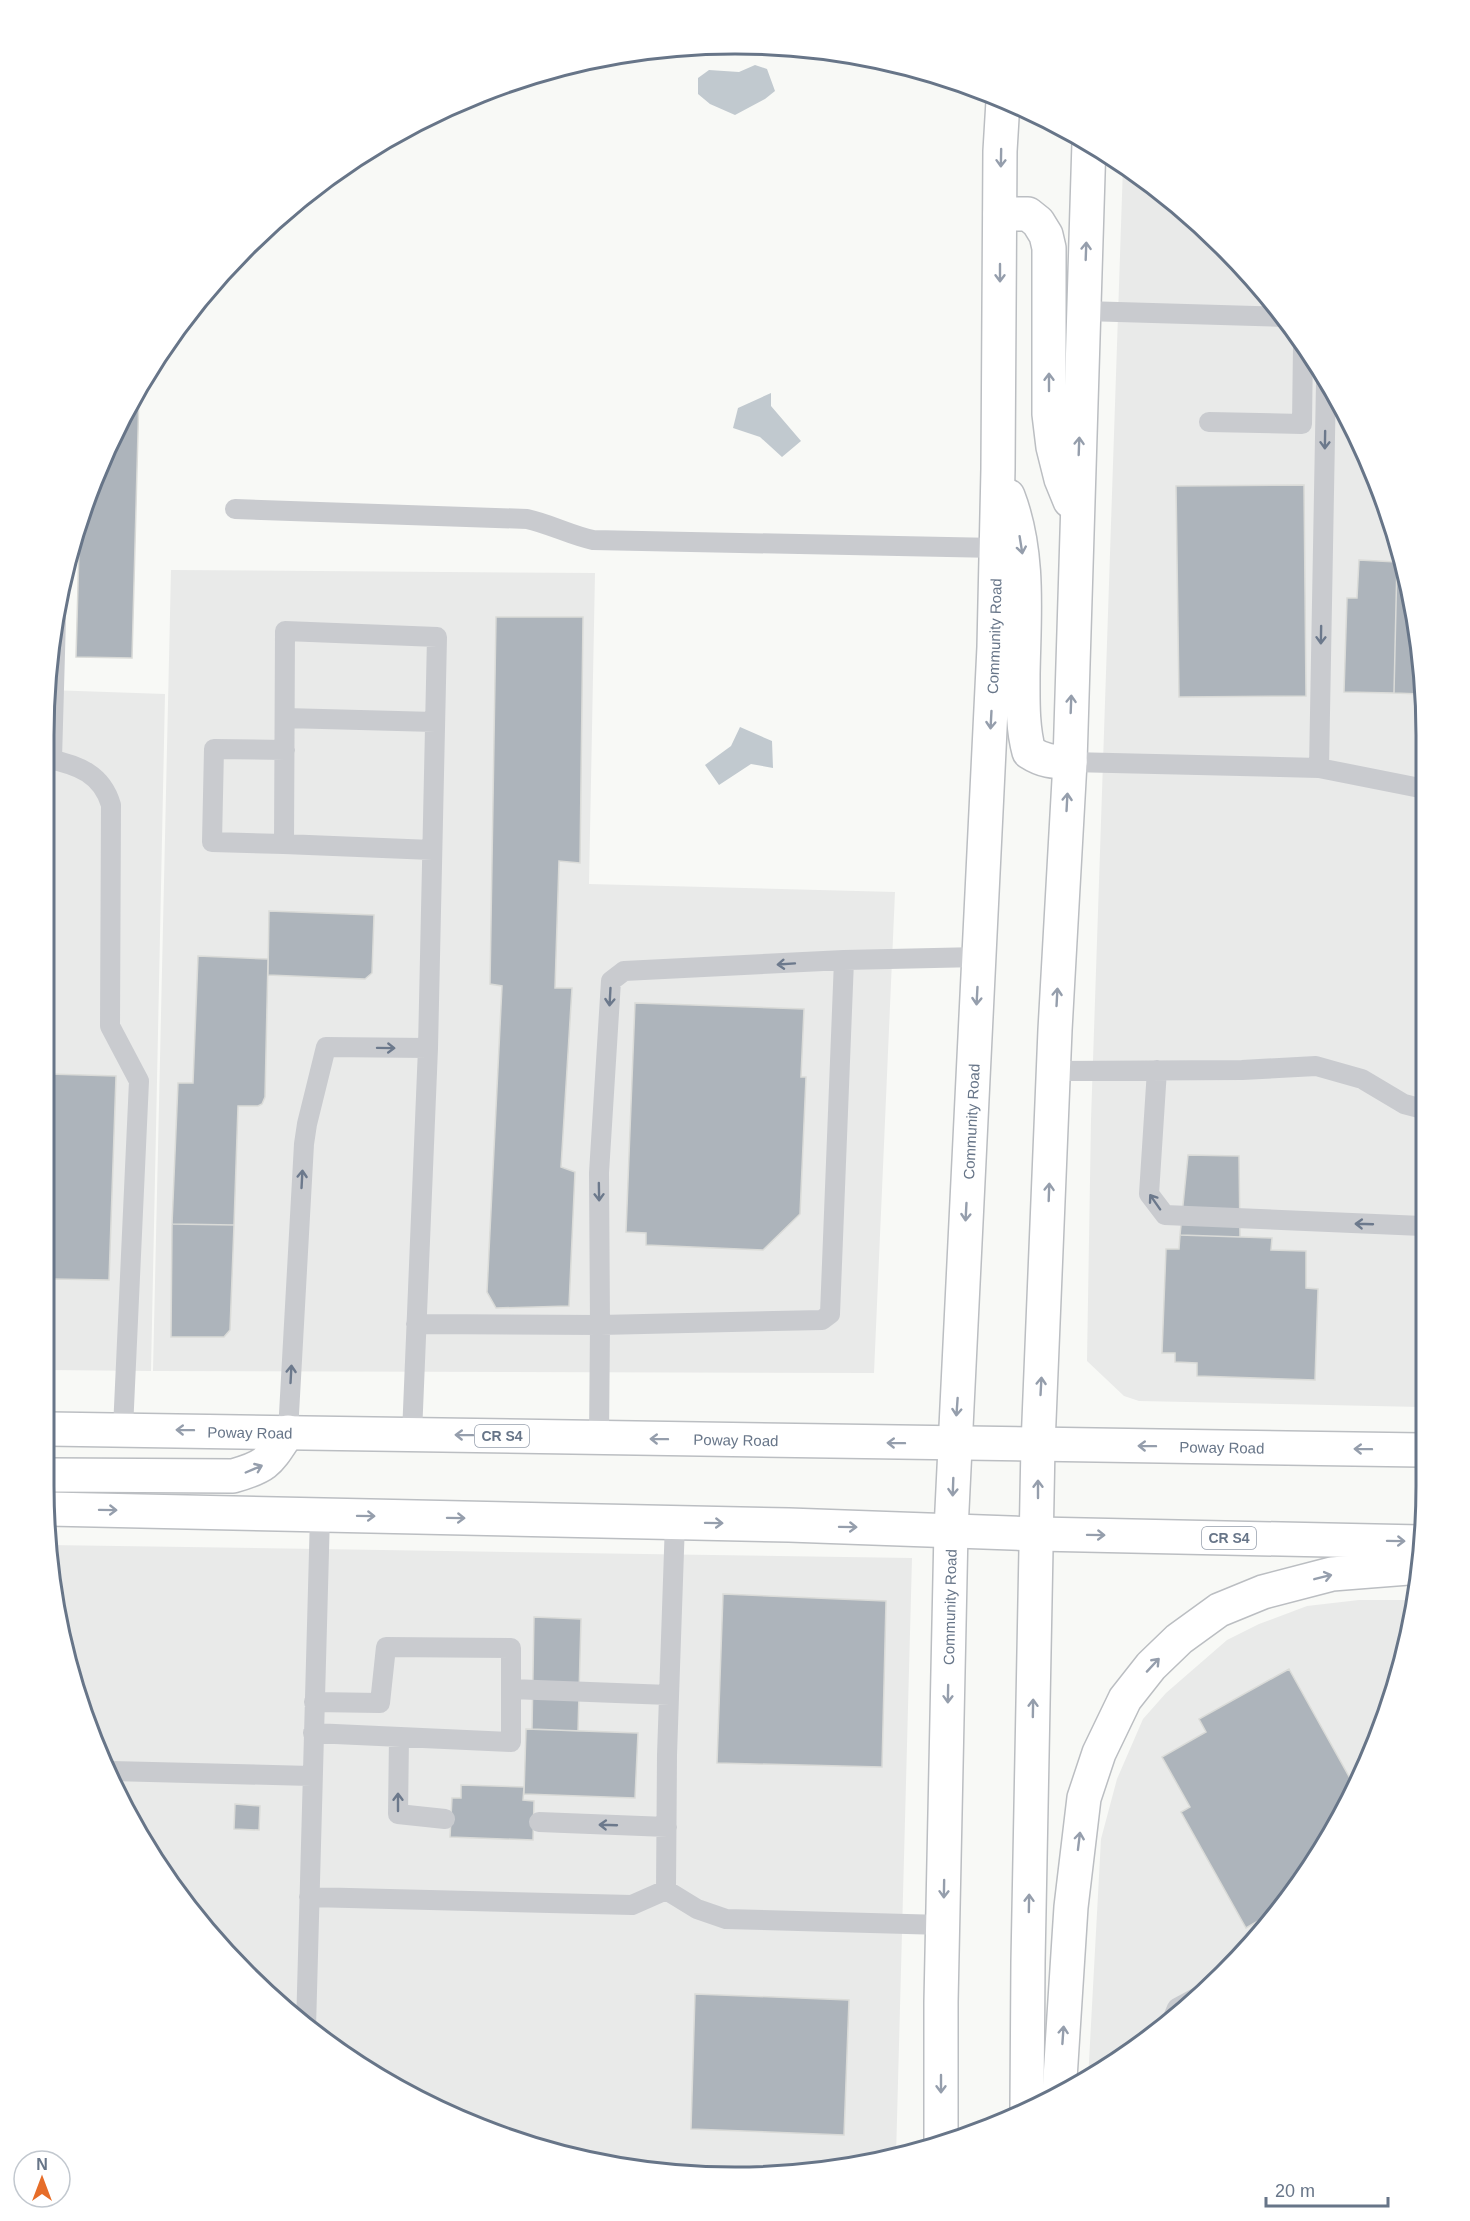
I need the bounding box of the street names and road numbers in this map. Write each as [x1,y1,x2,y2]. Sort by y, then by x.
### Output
street label: Community Road [983,578,1004,694]
street label: Community Road [960,1063,982,1180]
street label: Poway Road [207,1423,293,1441]
road number: CR S4 [475,1425,529,1447]
street label: Poway Road [693,1430,779,1449]
street label: Poway Road [1179,1438,1265,1456]
road number: CR S4 [1202,1527,1256,1549]
street label: Community Road [940,1549,959,1665]

